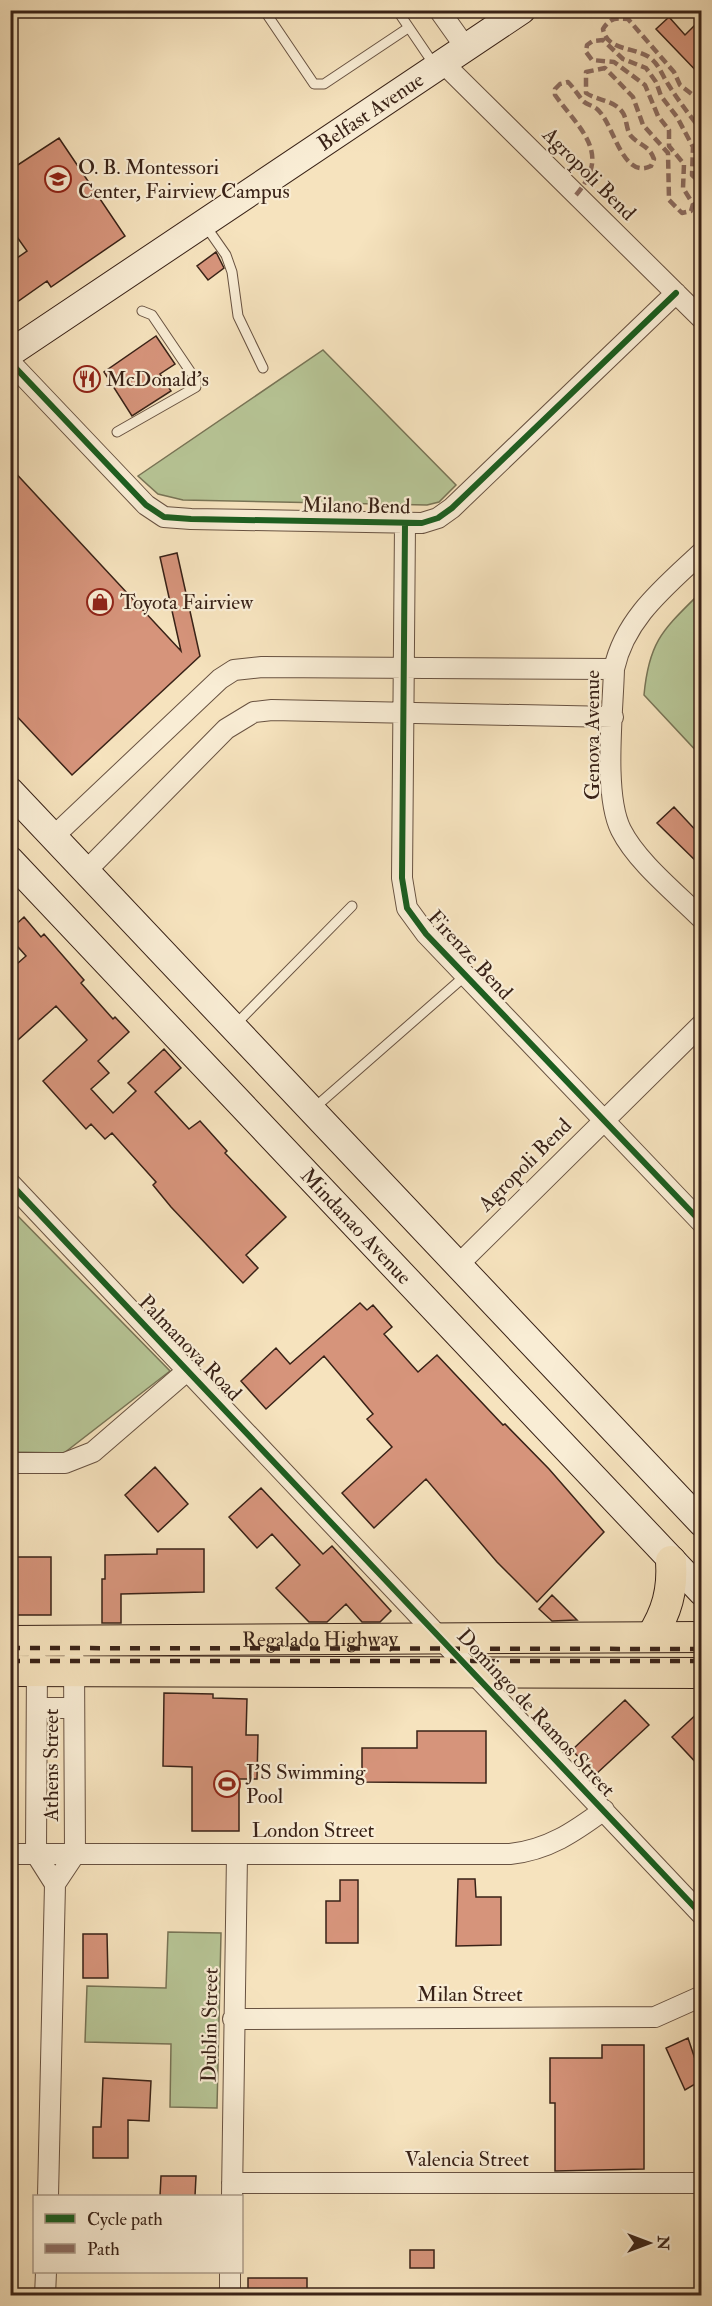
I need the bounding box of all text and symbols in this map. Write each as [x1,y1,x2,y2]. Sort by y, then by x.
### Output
street label: Belfast Avenue [312,66,429,157]
street label: Agropoli Bend [536,121,642,227]
place label: O. B. Montessori Center, Fairview Campus [78,154,290,205]
school or university icon: O. B. Montessori Center, Fairview Campus [43,164,73,194]
restaurant icon: McDonald's [72,364,102,394]
place label: McDonald's [106,366,209,393]
street label: Milano Bend [301,492,411,520]
shop icon: Toyota Fairview [85,587,115,617]
place label: Toyota Fairview [120,589,254,616]
street label: Genova Avenue [579,670,606,800]
street label: Firenze Bend [422,904,519,1006]
street label: Agropoli Bend [472,1112,578,1218]
street label: Mindanao Avenue [295,1162,418,1290]
street label: Palmanova Road [133,1289,248,1407]
street label: Domingo de Ramos Street [451,1623,621,1803]
street label: Regalado Highway [242,1625,399,1653]
street label: Athens Street [38,1708,65,1823]
place label: J'S Swimming Pool [245,1759,366,1810]
sports icon: J'S Swimming Pool [212,1769,242,1799]
street label: London Street [252,1817,374,1844]
street label: Dublin Street [195,1967,225,2083]
street label: Milan Street [417,1981,523,2008]
street label: Valencia Street [405,2146,529,2173]
legend [33,2195,243,2273]
text: Cycle path [87,2208,163,2231]
north arrow [619,2213,679,2273]
text: N [653,2235,673,2251]
text: Path [87,2238,120,2261]

